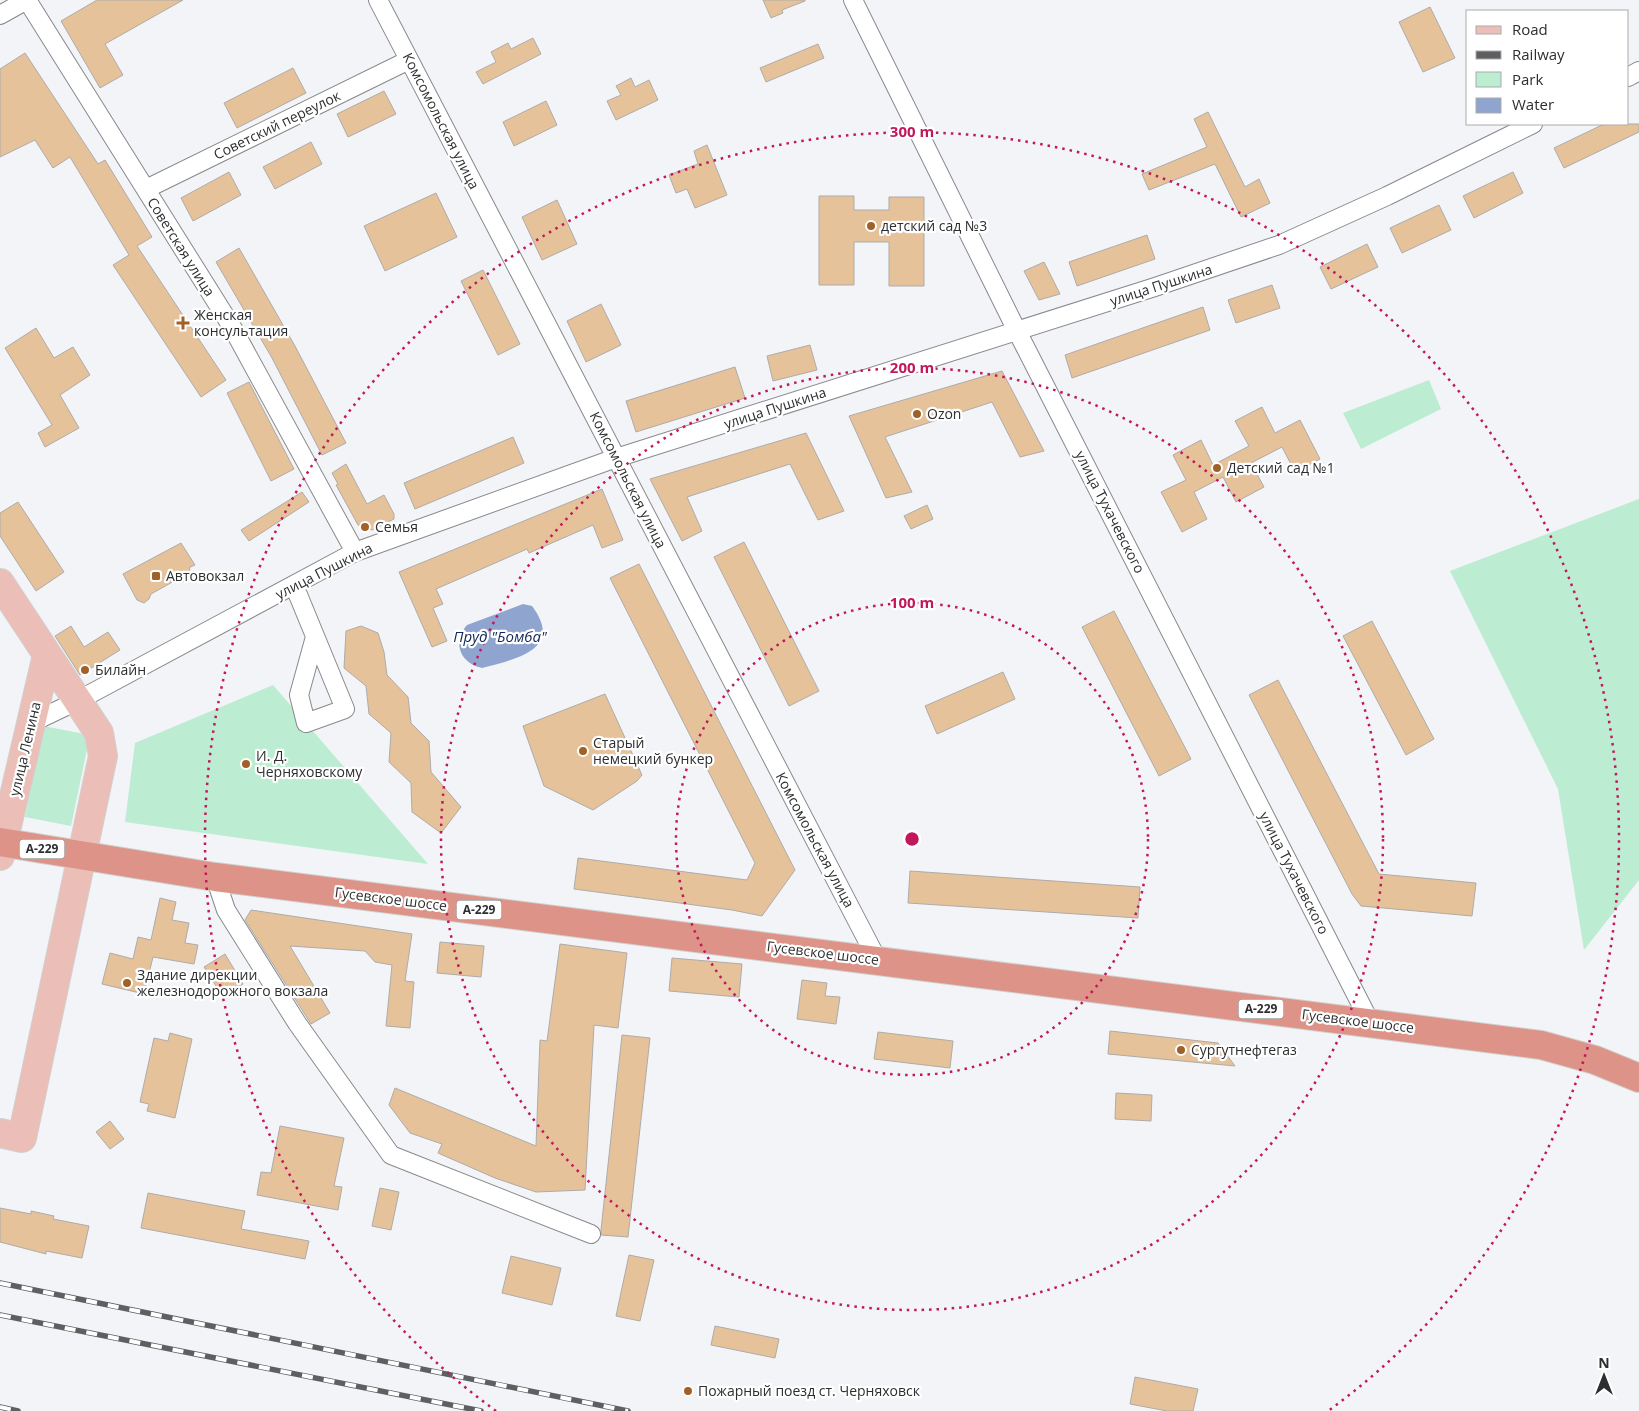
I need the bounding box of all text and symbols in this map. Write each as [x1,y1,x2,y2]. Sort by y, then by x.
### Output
legend [1466,10,1629,125]
text: Road [1512,19,1548,39]
text: Railway [1512,44,1565,64]
street label: Комсомольская улица [399,49,484,192]
text: Park [1512,69,1543,89]
street label: Советский переулок [210,85,344,164]
text: Water [1512,94,1554,114]
text: 300 m [890,121,934,141]
street label: Советская улица [143,194,220,300]
place label: детский сад №3 [881,216,987,235]
marker: детский сад №3 [865,220,877,232]
street label: улица Пушкина [1107,259,1214,310]
place label: Женская консультация [194,305,288,340]
marker: Женская консультация [176,316,190,330]
text: 200 m [890,357,934,377]
street label: улица Пушкина [721,382,828,433]
place label: Ozon [927,404,961,423]
street label: Комсомольская улица [586,408,671,551]
marker: Ozon [911,408,923,420]
street label: улица Тухачевского [1071,447,1150,576]
place label: Детский сад №1 [1227,458,1335,477]
marker: Детский сад №1 [1211,462,1223,474]
place label: Семья [375,517,418,536]
marker: Семья [359,521,371,533]
street label: улица Пушкина [272,538,376,603]
place label: Автовокзал [166,566,244,585]
marker: Автовокзал [150,570,162,582]
text: 100 m [890,592,934,612]
water label: Пруд "Бомба" [453,626,548,646]
place label: Билайн [95,660,146,679]
marker: Билайн [79,664,91,676]
street label: улица Ленина [4,700,45,798]
place label: Старый немецкий бункер [593,733,713,768]
marker: Старый немецкий бункер [577,745,589,757]
place label: И. Д. Черняховскому [256,746,363,781]
marker: И. Д. Черняховскому [240,758,252,770]
street label: Комсомольская улица [772,769,859,911]
street label: улица Тухачевского [1255,808,1334,937]
centre of rings [903,830,921,848]
road number: А-229 [20,840,64,859]
street label: Гусевское шоссе [334,882,448,915]
road number: А-229 [456,900,502,920]
street label: Гусевское шоссе [766,936,880,969]
place label: Здание дирекции железнодорожного вокзала [137,965,328,1000]
marker: Здание дирекции железнодорожного вокзала [121,977,133,989]
road number: А-229 [1238,1000,1284,1019]
street label: Гусевское шоссе [1301,1004,1415,1037]
place label: Сургутнефтегаз [1191,1040,1297,1059]
marker: Сургутнефтегаз [1175,1044,1187,1056]
north arrow [1579,1351,1629,1401]
text: N [1598,1353,1610,1372]
place label: Пожарный поезд ст. Черняховск [698,1381,921,1400]
marker: Пожарный поезд ст. Черняховск [682,1385,694,1397]

